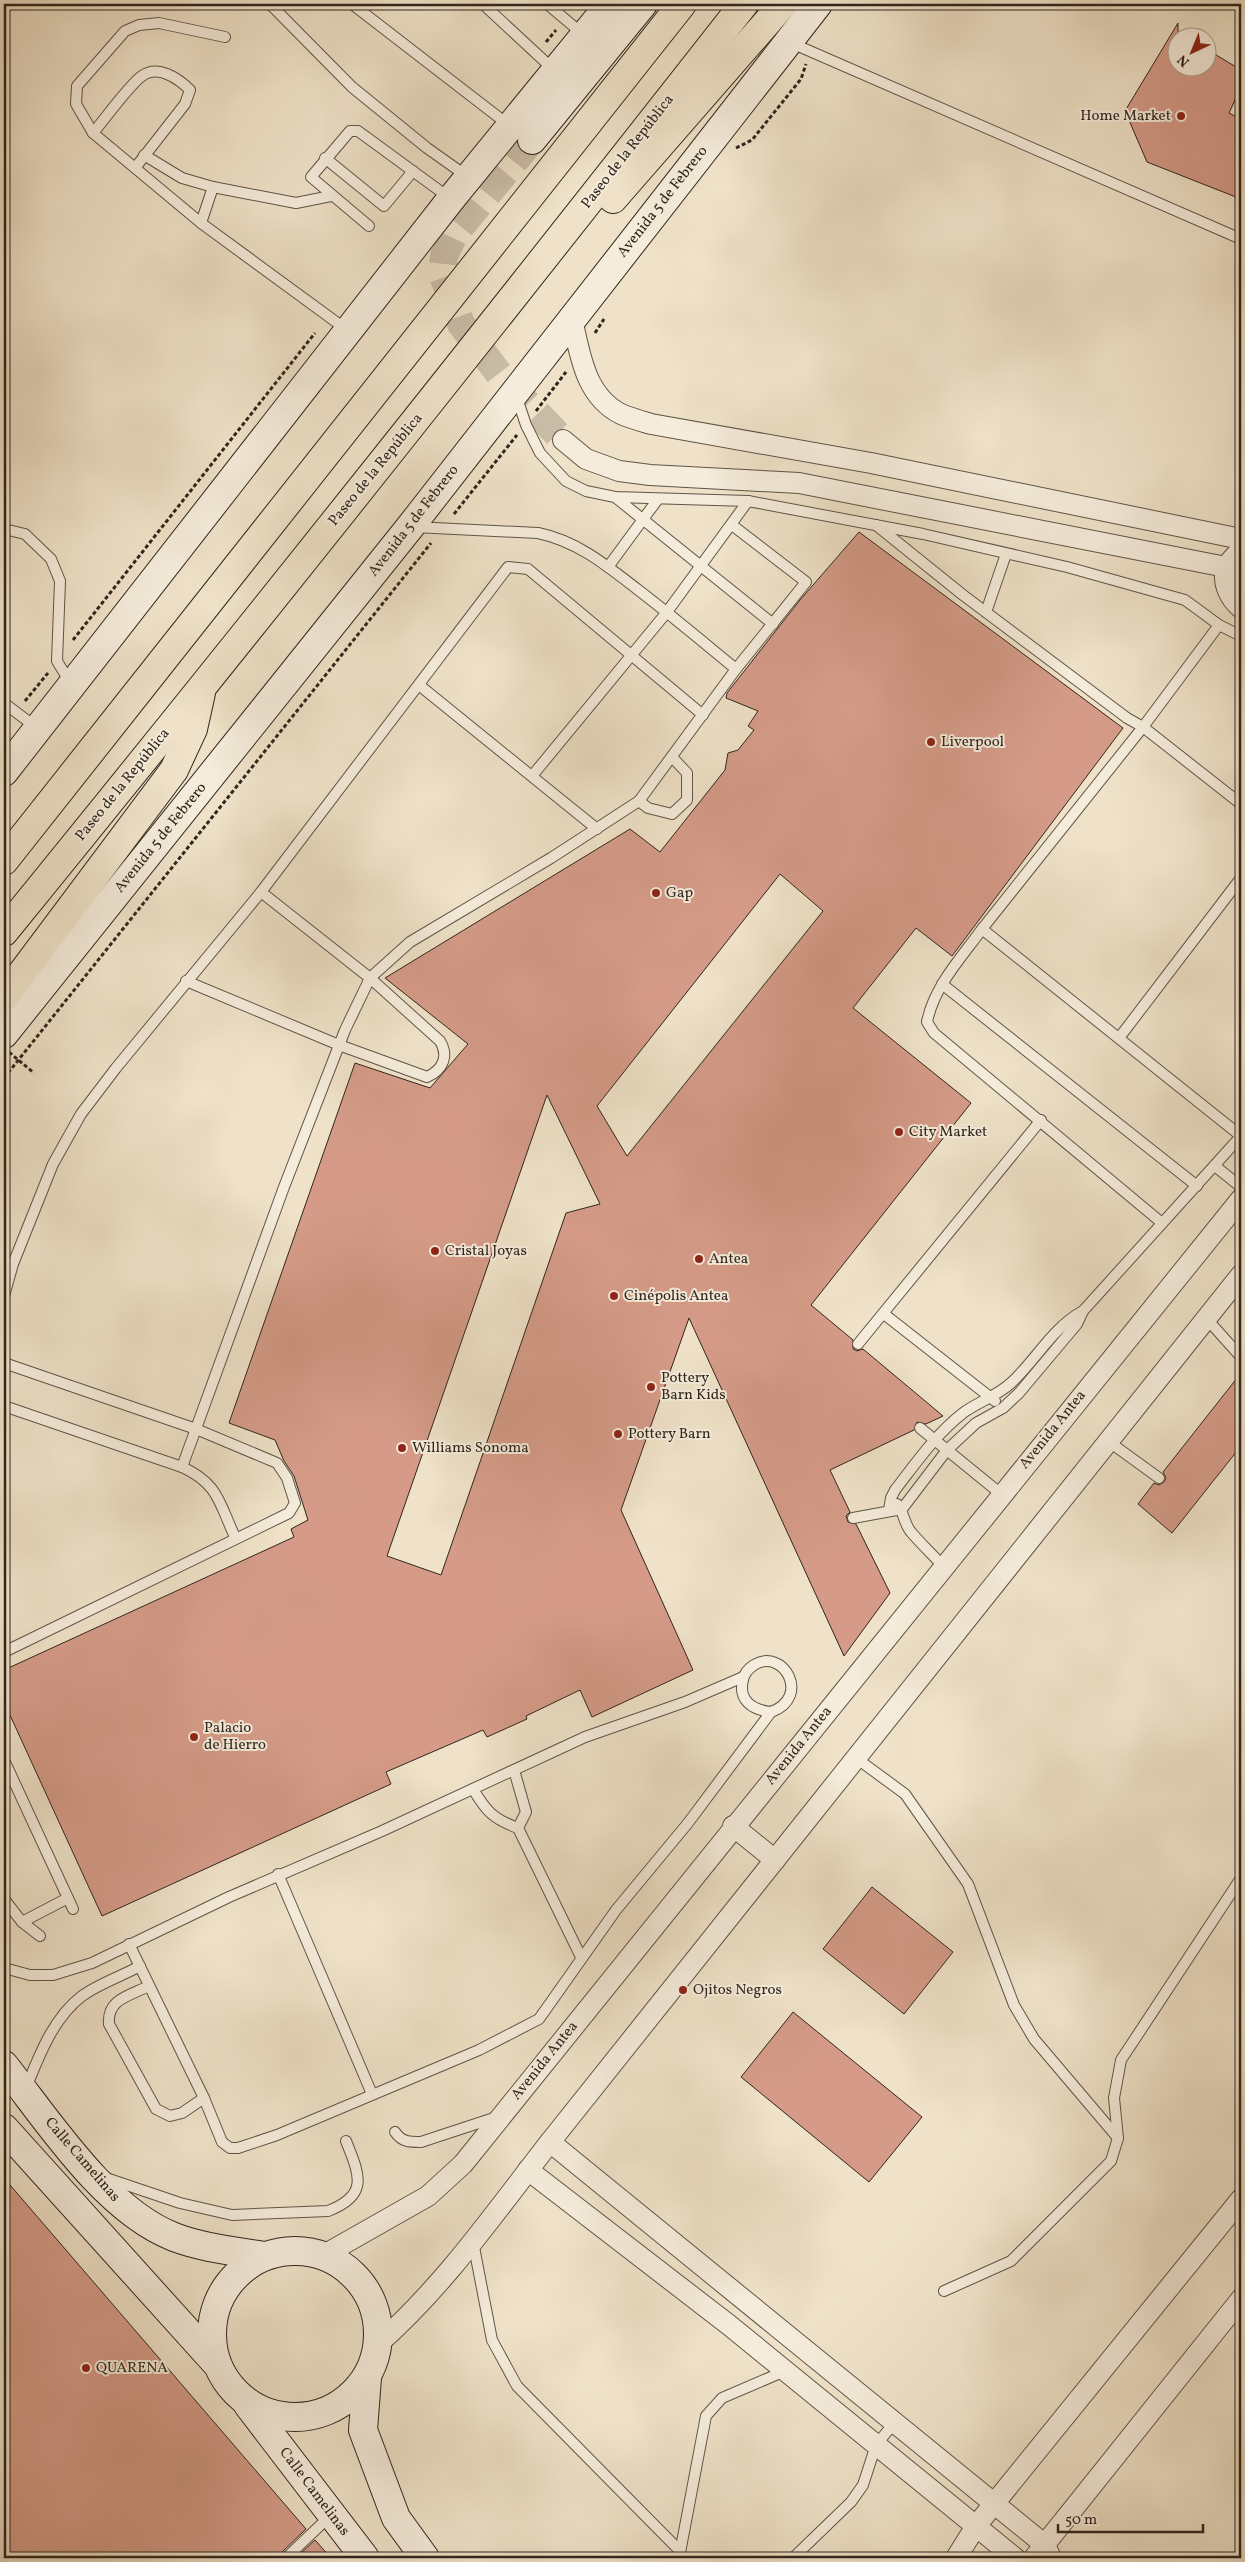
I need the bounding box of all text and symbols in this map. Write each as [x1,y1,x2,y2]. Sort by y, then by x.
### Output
north arrow [1168,28,1218,78]
text: N [1174,50,1194,71]
street label: Paseo de la República [577,91,679,213]
place label: Home Market [1080,106,1171,127]
marker: Home Market [1175,110,1187,122]
street label: Avenida 5 de Febrero [613,142,713,262]
street label: Paseo de la República [324,409,428,531]
street label: Avenida 5 de Febrero [364,461,464,581]
street label: Paseo de la República [71,724,175,846]
place label: Liverpool [941,732,1004,753]
marker: Liverpool [925,736,937,748]
street label: Avenida 5 de Febrero [110,778,212,898]
place label: Gap [666,883,693,904]
marker: Gap [650,887,662,899]
place label: City Market [909,1122,987,1143]
marker: City Market [893,1126,905,1138]
place label: Cristal Joyas [445,1241,527,1262]
marker: Cristal Joyas [429,1245,441,1257]
place label: Antea [709,1249,748,1270]
marker: Antea [693,1253,705,1265]
place label: Cinépolis Antea [624,1286,728,1307]
marker: Cinépolis Antea [608,1290,620,1302]
place label: Pottery Barn Kids [661,1368,726,1406]
marker: Pottery Barn Kids [645,1381,657,1393]
street label: Avenida Antea [1015,1386,1091,1474]
place label: Pottery Barn [628,1424,711,1445]
marker: Pottery Barn [612,1428,624,1440]
place label: Williams Sonoma [412,1438,529,1459]
marker: Williams Sonoma [396,1442,408,1454]
street label: Avenida Antea [761,1702,837,1790]
place label: Palacio de Hierro [204,1718,266,1756]
marker: Palacio de Hierro [188,1731,200,1743]
place label: Ojitos Negros [693,1980,782,2001]
marker: Ojitos Negros [677,1984,689,1996]
street label: Avenida Antea [507,2017,583,2105]
street label: Calle Camelinas [39,2113,125,2207]
place label: QUARENA [96,2358,168,2379]
marker: QUARENA [80,2362,92,2374]
street label: Calle Camelinas [274,2443,354,2541]
scale bar [1058,2502,1202,2534]
text: 50 m [1065,2510,1097,2531]

